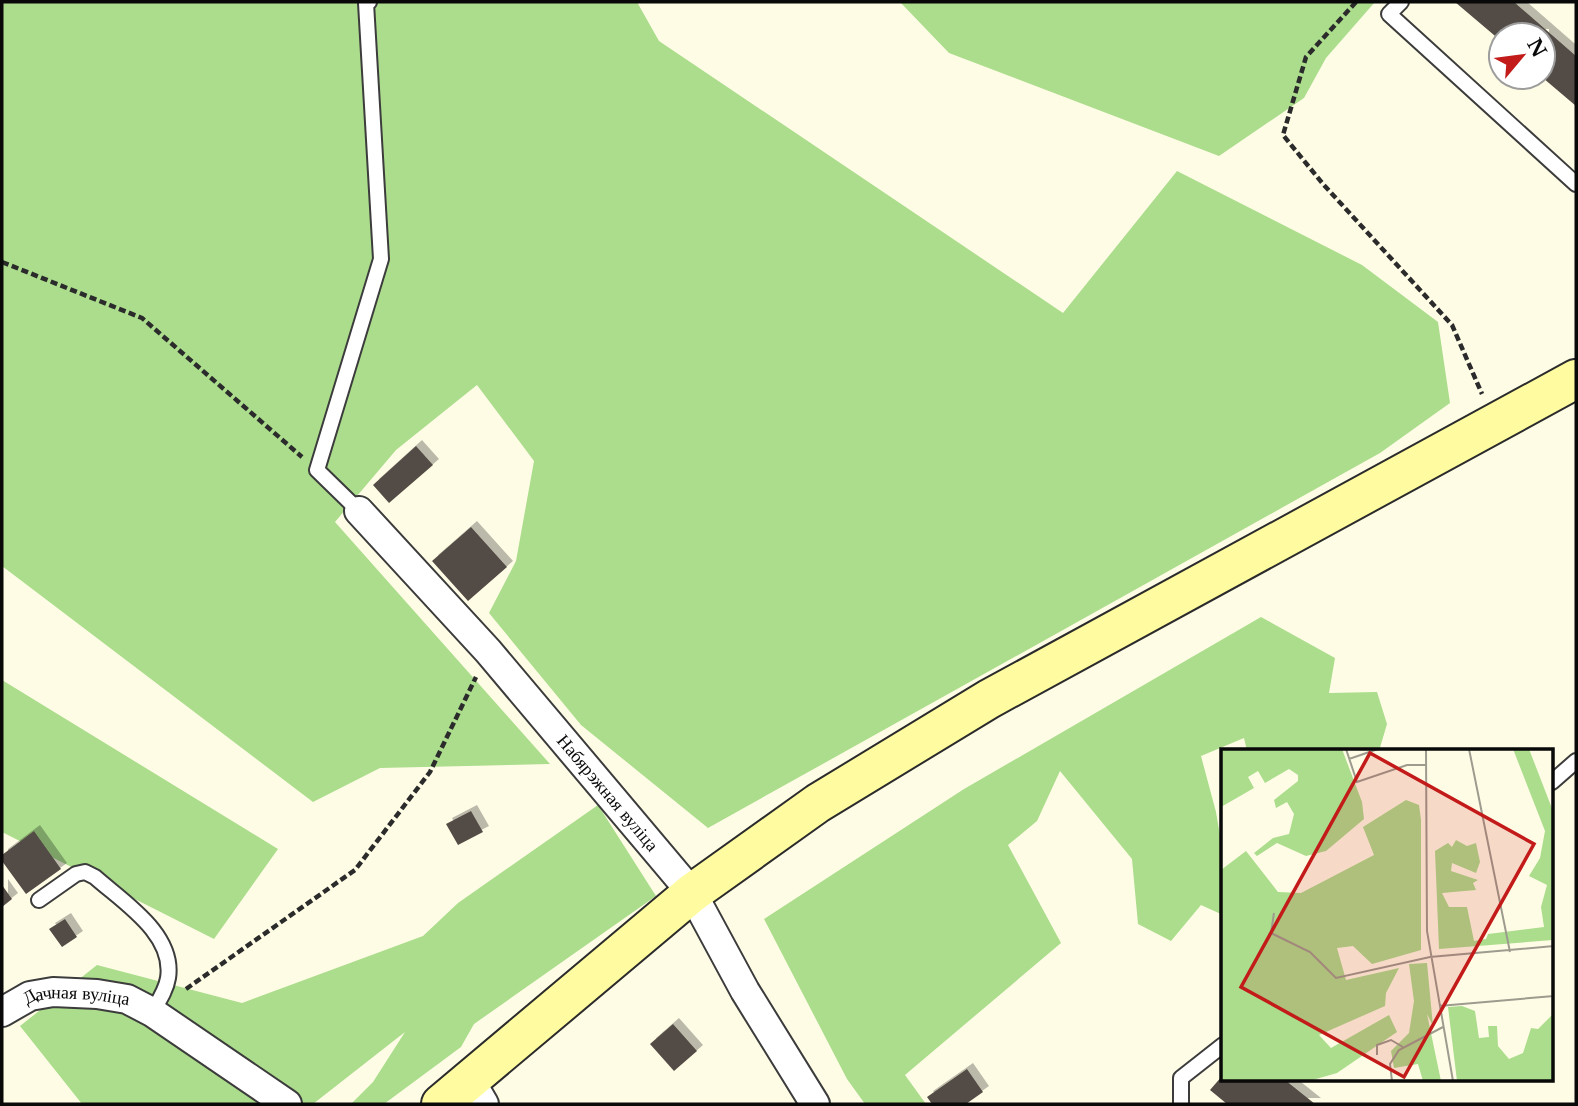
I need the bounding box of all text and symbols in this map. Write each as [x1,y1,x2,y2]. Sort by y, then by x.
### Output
north arrow [1487,21,1557,91]
text: N [1522,35,1551,62]
street label: Набярэжная вуліца [552,730,663,856]
inset map [1221,749,1554,1082]
street label: Дачная вуліца [18,981,131,1010]

